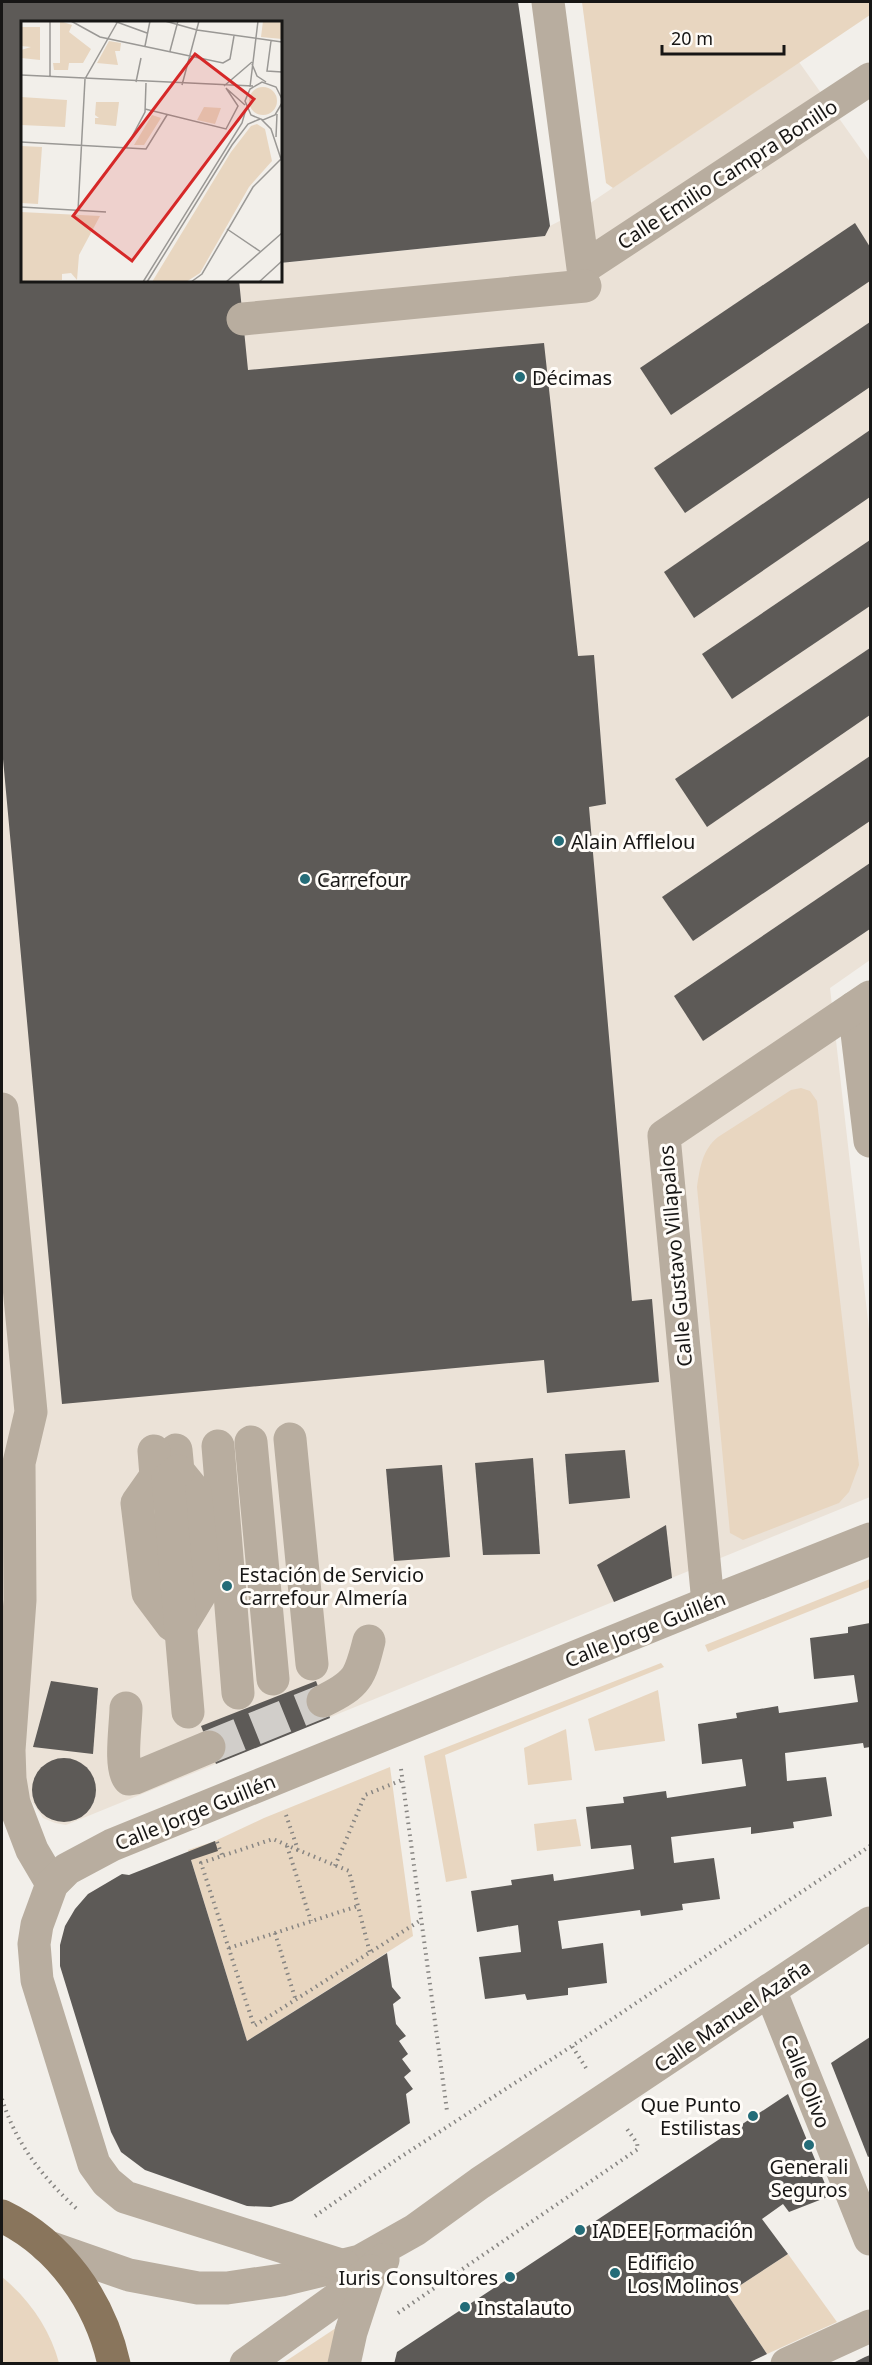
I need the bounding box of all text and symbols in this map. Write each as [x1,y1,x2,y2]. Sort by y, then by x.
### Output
scale bar [662,18,784,56]
inset map [21,21,282,282]
text: 20 m [671,26,713,50]
street label: Calle Emilio Campra Bonillo [612,93,842,255]
place label: Décimas [532,364,612,391]
marker: Décimas [513,370,527,384]
place label: Alain Afflelou [571,828,695,855]
marker: Alain Afflelou [552,834,566,848]
place label: Carrefour [317,866,408,893]
marker: Carrefour [298,872,312,886]
street label: Calle Gustavo Villapalos [652,1144,698,1368]
place label: Estación de Servicio Carrefour Almería [239,1561,424,1611]
marker: Estación de Servicio Carrefour Almería [220,1579,234,1593]
street label: Calle Jorge Guillén [561,1584,729,1674]
street label: Calle Jorge Guillén [111,1767,279,1857]
street label: Calle Manuel Azaña [648,1954,816,2078]
street label: Calle Olivo [775,2030,837,2132]
place label: Que Punto Estilistas [640,2091,741,2141]
marker: Que Punto Estilistas [746,2109,760,2123]
marker: Generali Seguros [802,2138,816,2152]
place label: Generali Seguros [770,2153,848,2203]
place label: IADEE Formación [592,2217,753,2244]
marker: IADEE Formación [573,2223,587,2237]
place label: Edificio Los Molinos [627,2249,739,2299]
place label: Iuris Consultores [338,2264,498,2291]
marker: Edificio Los Molinos [608,2266,622,2280]
marker: Iuris Consultores [503,2270,517,2284]
place label: Instalauto [477,2294,572,2321]
marker: Instalauto [458,2300,472,2314]

